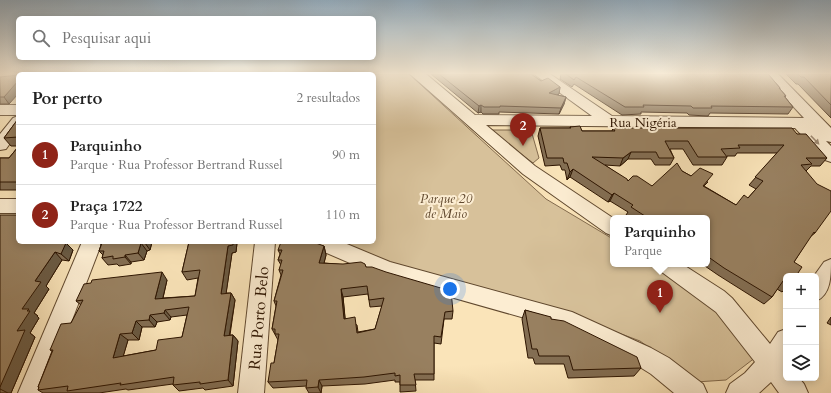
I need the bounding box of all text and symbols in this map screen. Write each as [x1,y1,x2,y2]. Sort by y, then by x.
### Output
search box [16,16,376,60]
icon: search [30,27,52,49]
text: Pesquisar aqui [62,28,151,48]
text: Por perto [32,87,102,110]
text: 2 resultados [296,89,360,107]
pin: 2 [510,113,536,146]
street label: Rua Nigéria [609,114,677,132]
one-way arrow [810,135,820,145]
text: Parquinho [70,136,142,156]
text: 1 [42,146,48,164]
text: 90 m [332,146,360,164]
text: Parque · Rua Professor Bertrand Russel [70,156,283,174]
park label: Parque 20 de Maio [420,190,472,223]
text: Praça 1722 [70,196,142,216]
text: 2 [42,206,48,224]
text: 110 m [326,206,360,224]
popup [610,215,710,267]
text: Parque · Rua Professor Bertrand Russel [70,216,283,234]
text: Parquinho [624,222,696,242]
text: Parque [624,242,662,260]
street label: Rua Porto Belo [244,265,275,371]
map controls [783,273,819,381]
button: + [783,273,819,309]
your location [440,279,460,299]
pin: 1 [647,280,673,313]
button: − [783,309,819,345]
button: layers [783,345,819,381]

